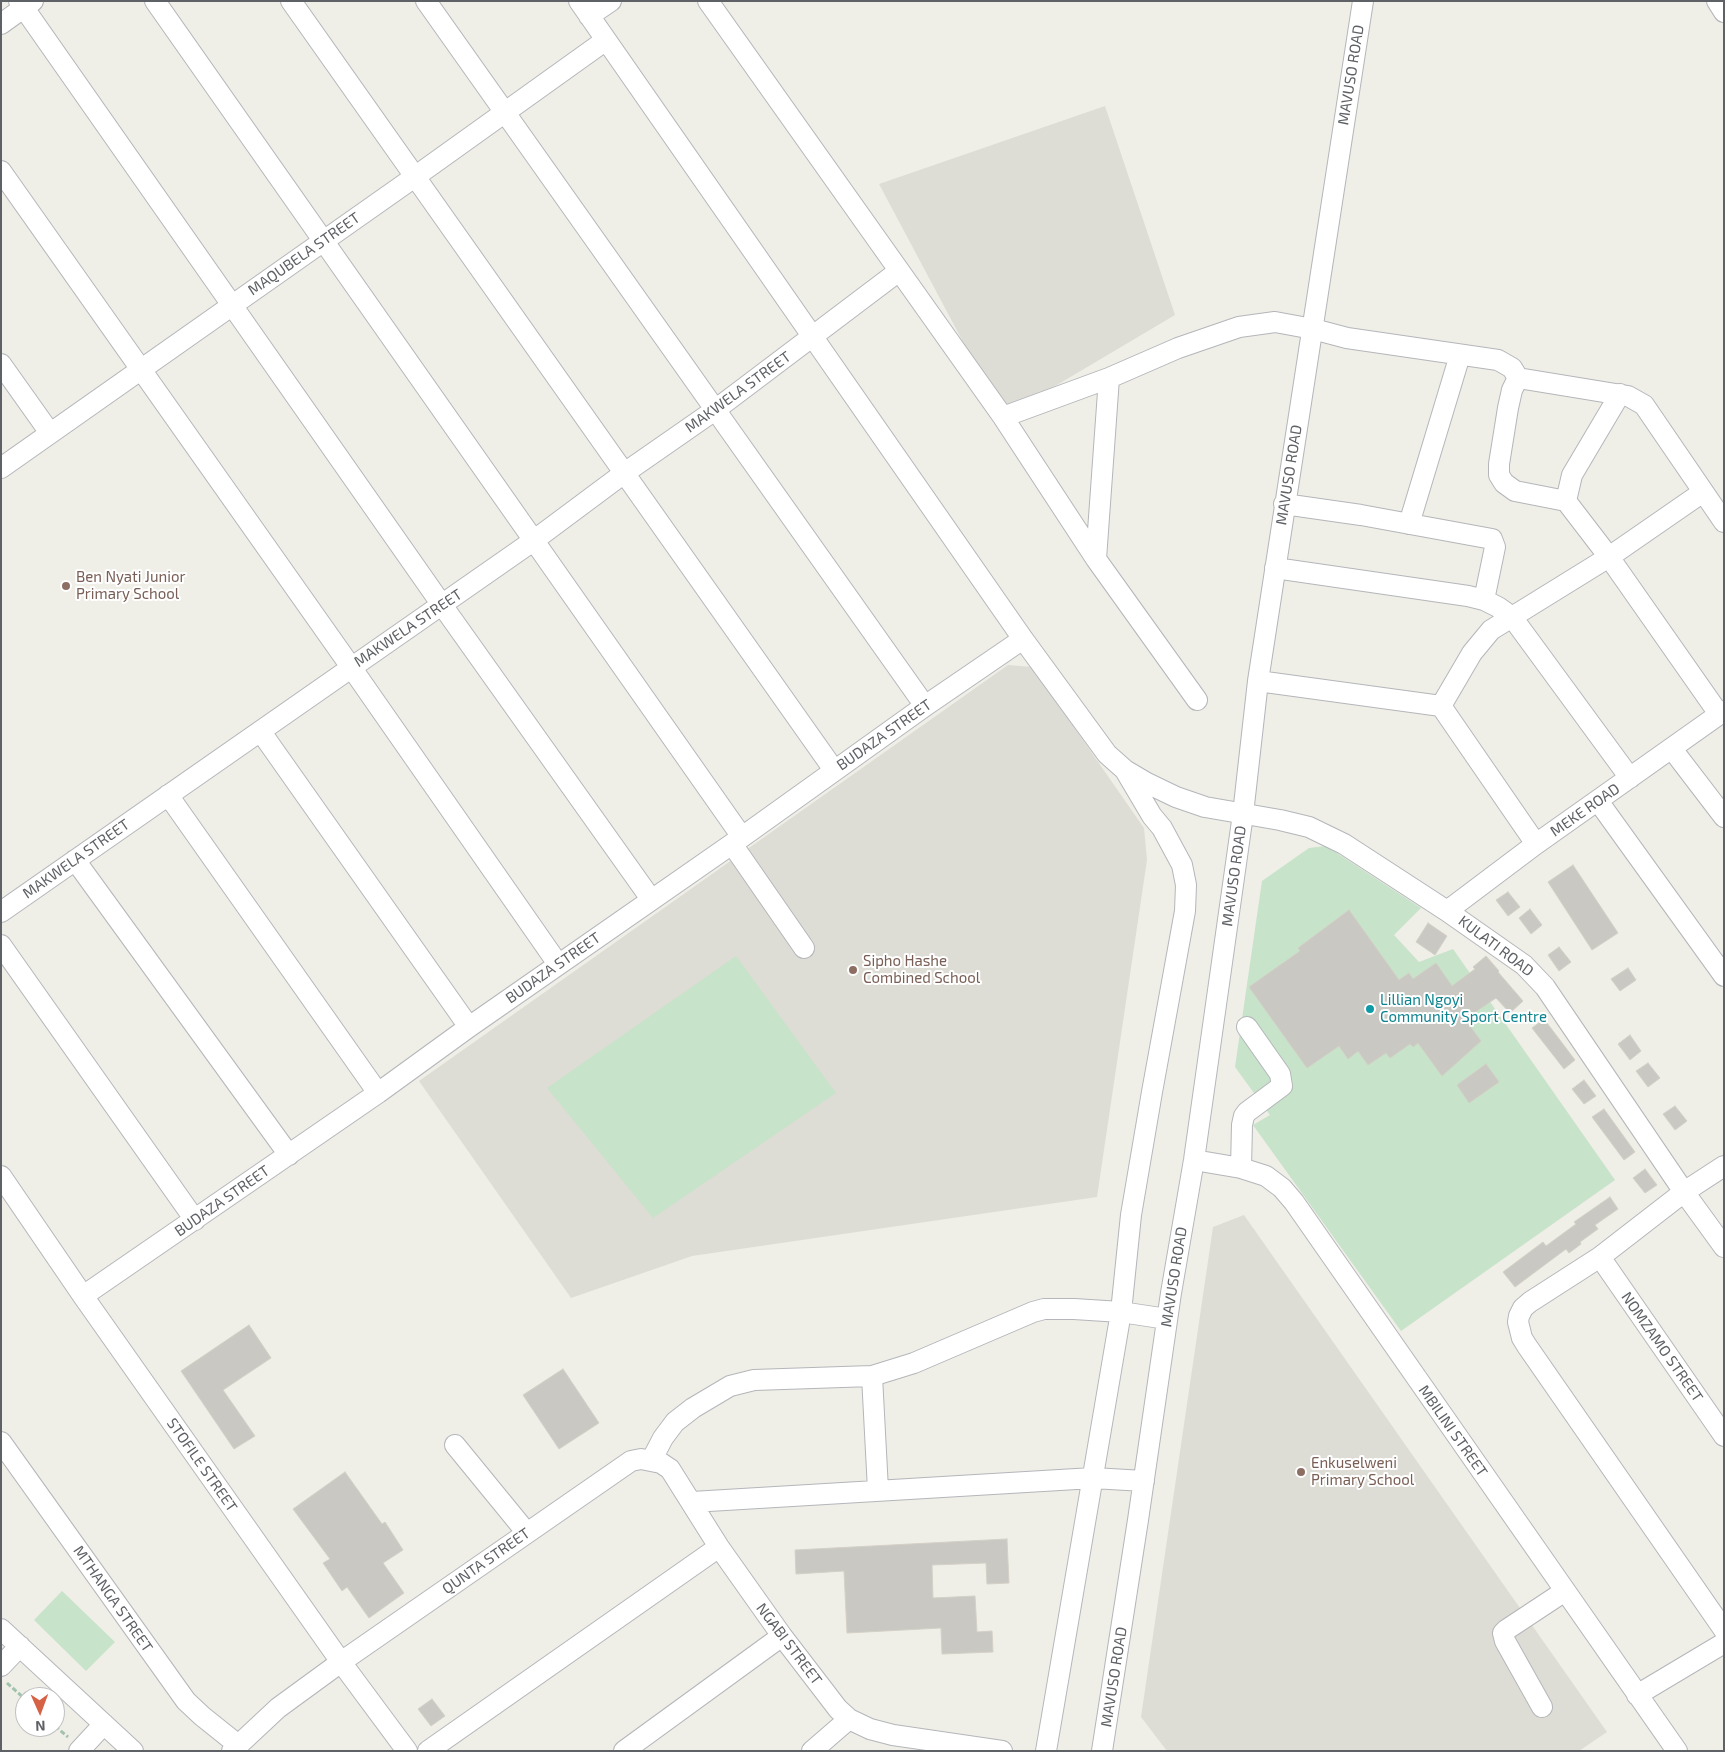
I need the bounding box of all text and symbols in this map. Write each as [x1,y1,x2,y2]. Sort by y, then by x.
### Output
street label: MAVUSO ROAD [1334,24,1368,126]
street label: MAQUBELA STREET [245,209,363,299]
street label: MAKWELA STREET [682,348,794,436]
street label: MAVUSO ROAD [1272,424,1306,526]
place label: Ben Nyati Junior Primary School [76,568,185,603]
marker: Ben Nyati Junior Primary School [60,580,72,592]
street label: MAKWELA STREET [351,585,465,671]
street label: BUDAZA STREET [833,696,935,774]
street label: MEKE ROAD [1547,780,1623,840]
street label: MAKWELA STREET [19,815,133,903]
street label: MAVUSO ROAD [1218,825,1250,927]
street label: KULATI ROAD [1455,912,1537,980]
street label: BUDAZA STREET [502,929,604,1007]
place label: Sipho Hashe Combined School [863,952,980,987]
marker: Sipho Hashe Combined School [847,964,859,976]
place label: Lillian Ngoyi Community Sport Centre [1380,991,1547,1026]
marker: Lillian Ngoyi Community Sport Centre [1364,1003,1376,1015]
street label: BUDAZA STREET [171,1162,273,1240]
street label: MAVUSO ROAD [1157,1226,1191,1328]
street label: NOMZAMO STREET [1617,1289,1707,1405]
street label: MBILINI STREET [1415,1382,1491,1480]
street label: STOFILE STREET [163,1415,241,1515]
place label: Enkuselweni Primary School [1311,1454,1414,1489]
marker: Enkuselweni Primary School [1295,1466,1307,1478]
street label: QUNTA STREET [439,1524,533,1598]
street label: MTHANGA STREET [70,1542,156,1656]
street label: NGABI STREET [752,1600,826,1688]
street label: MAVUSO ROAD [1097,1626,1131,1728]
north arrow [15,1687,65,1737]
text: N [35,1718,46,1735]

